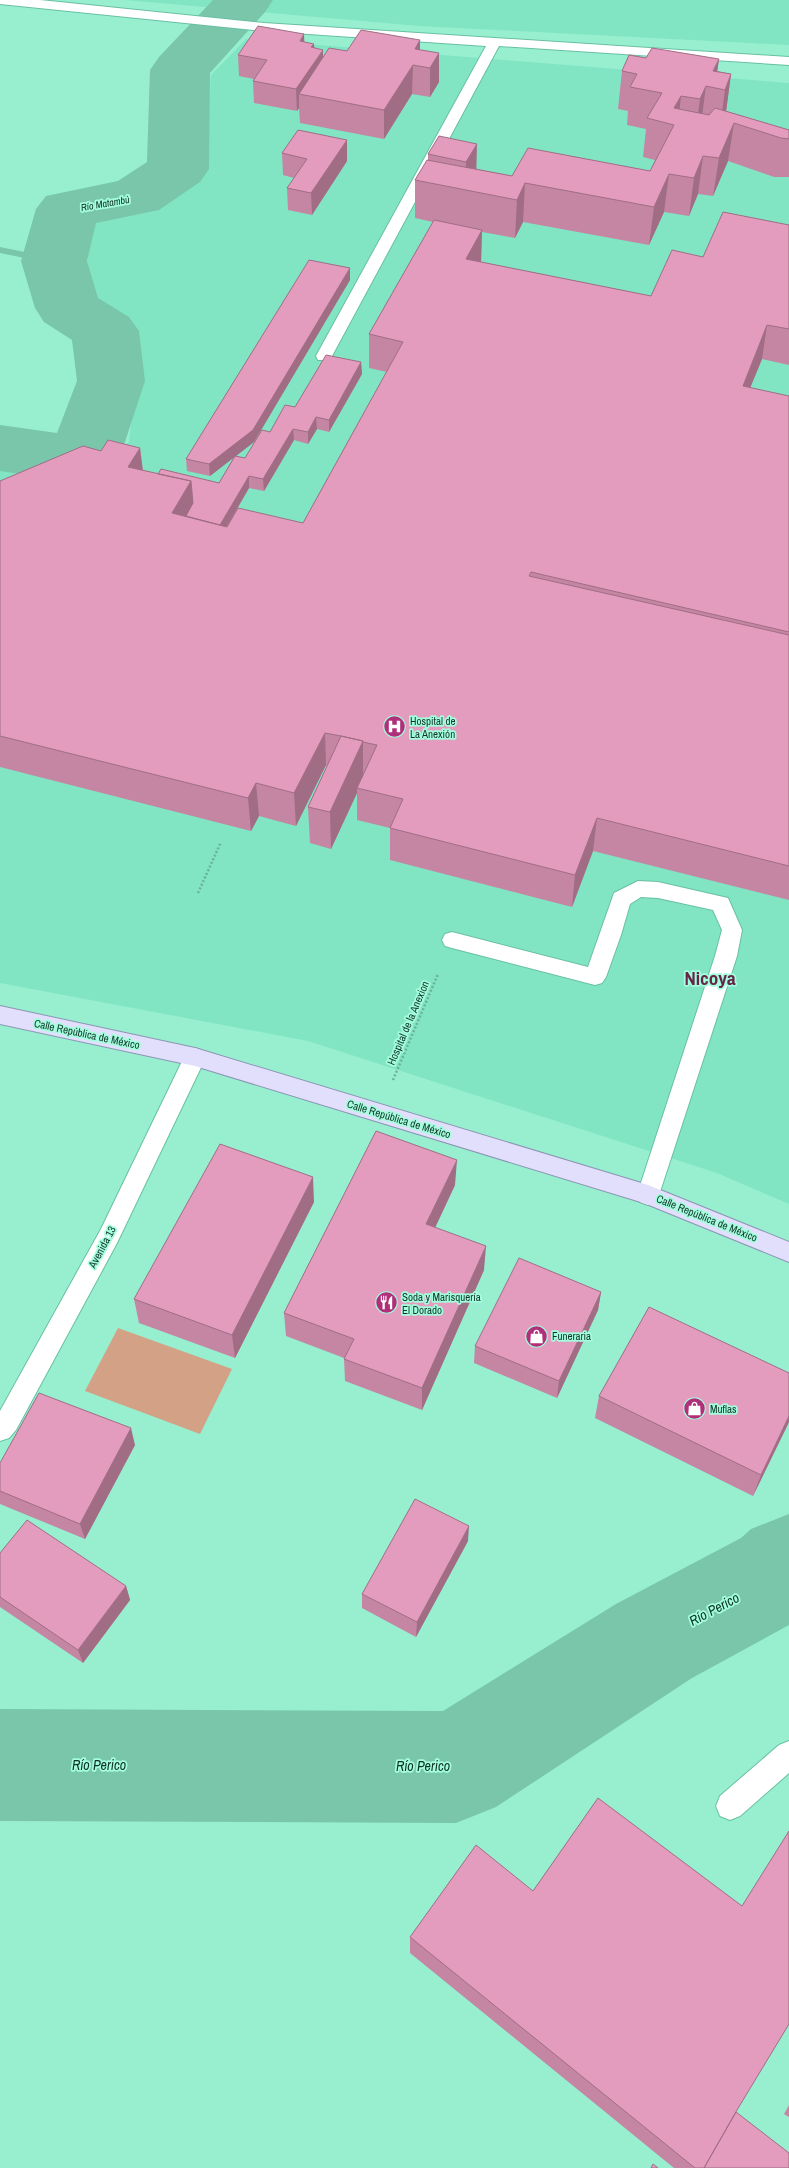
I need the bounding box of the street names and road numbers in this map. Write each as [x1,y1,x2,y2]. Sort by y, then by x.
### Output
street label: Hospital de la Anexion [384,979,432,1067]
street label: Calle República de México [33,1016,141,1052]
street label: Calle República de México [345,1097,453,1141]
street label: Calle República de México [654,1191,760,1245]
street label: Avenida 13 [85,1224,119,1271]

